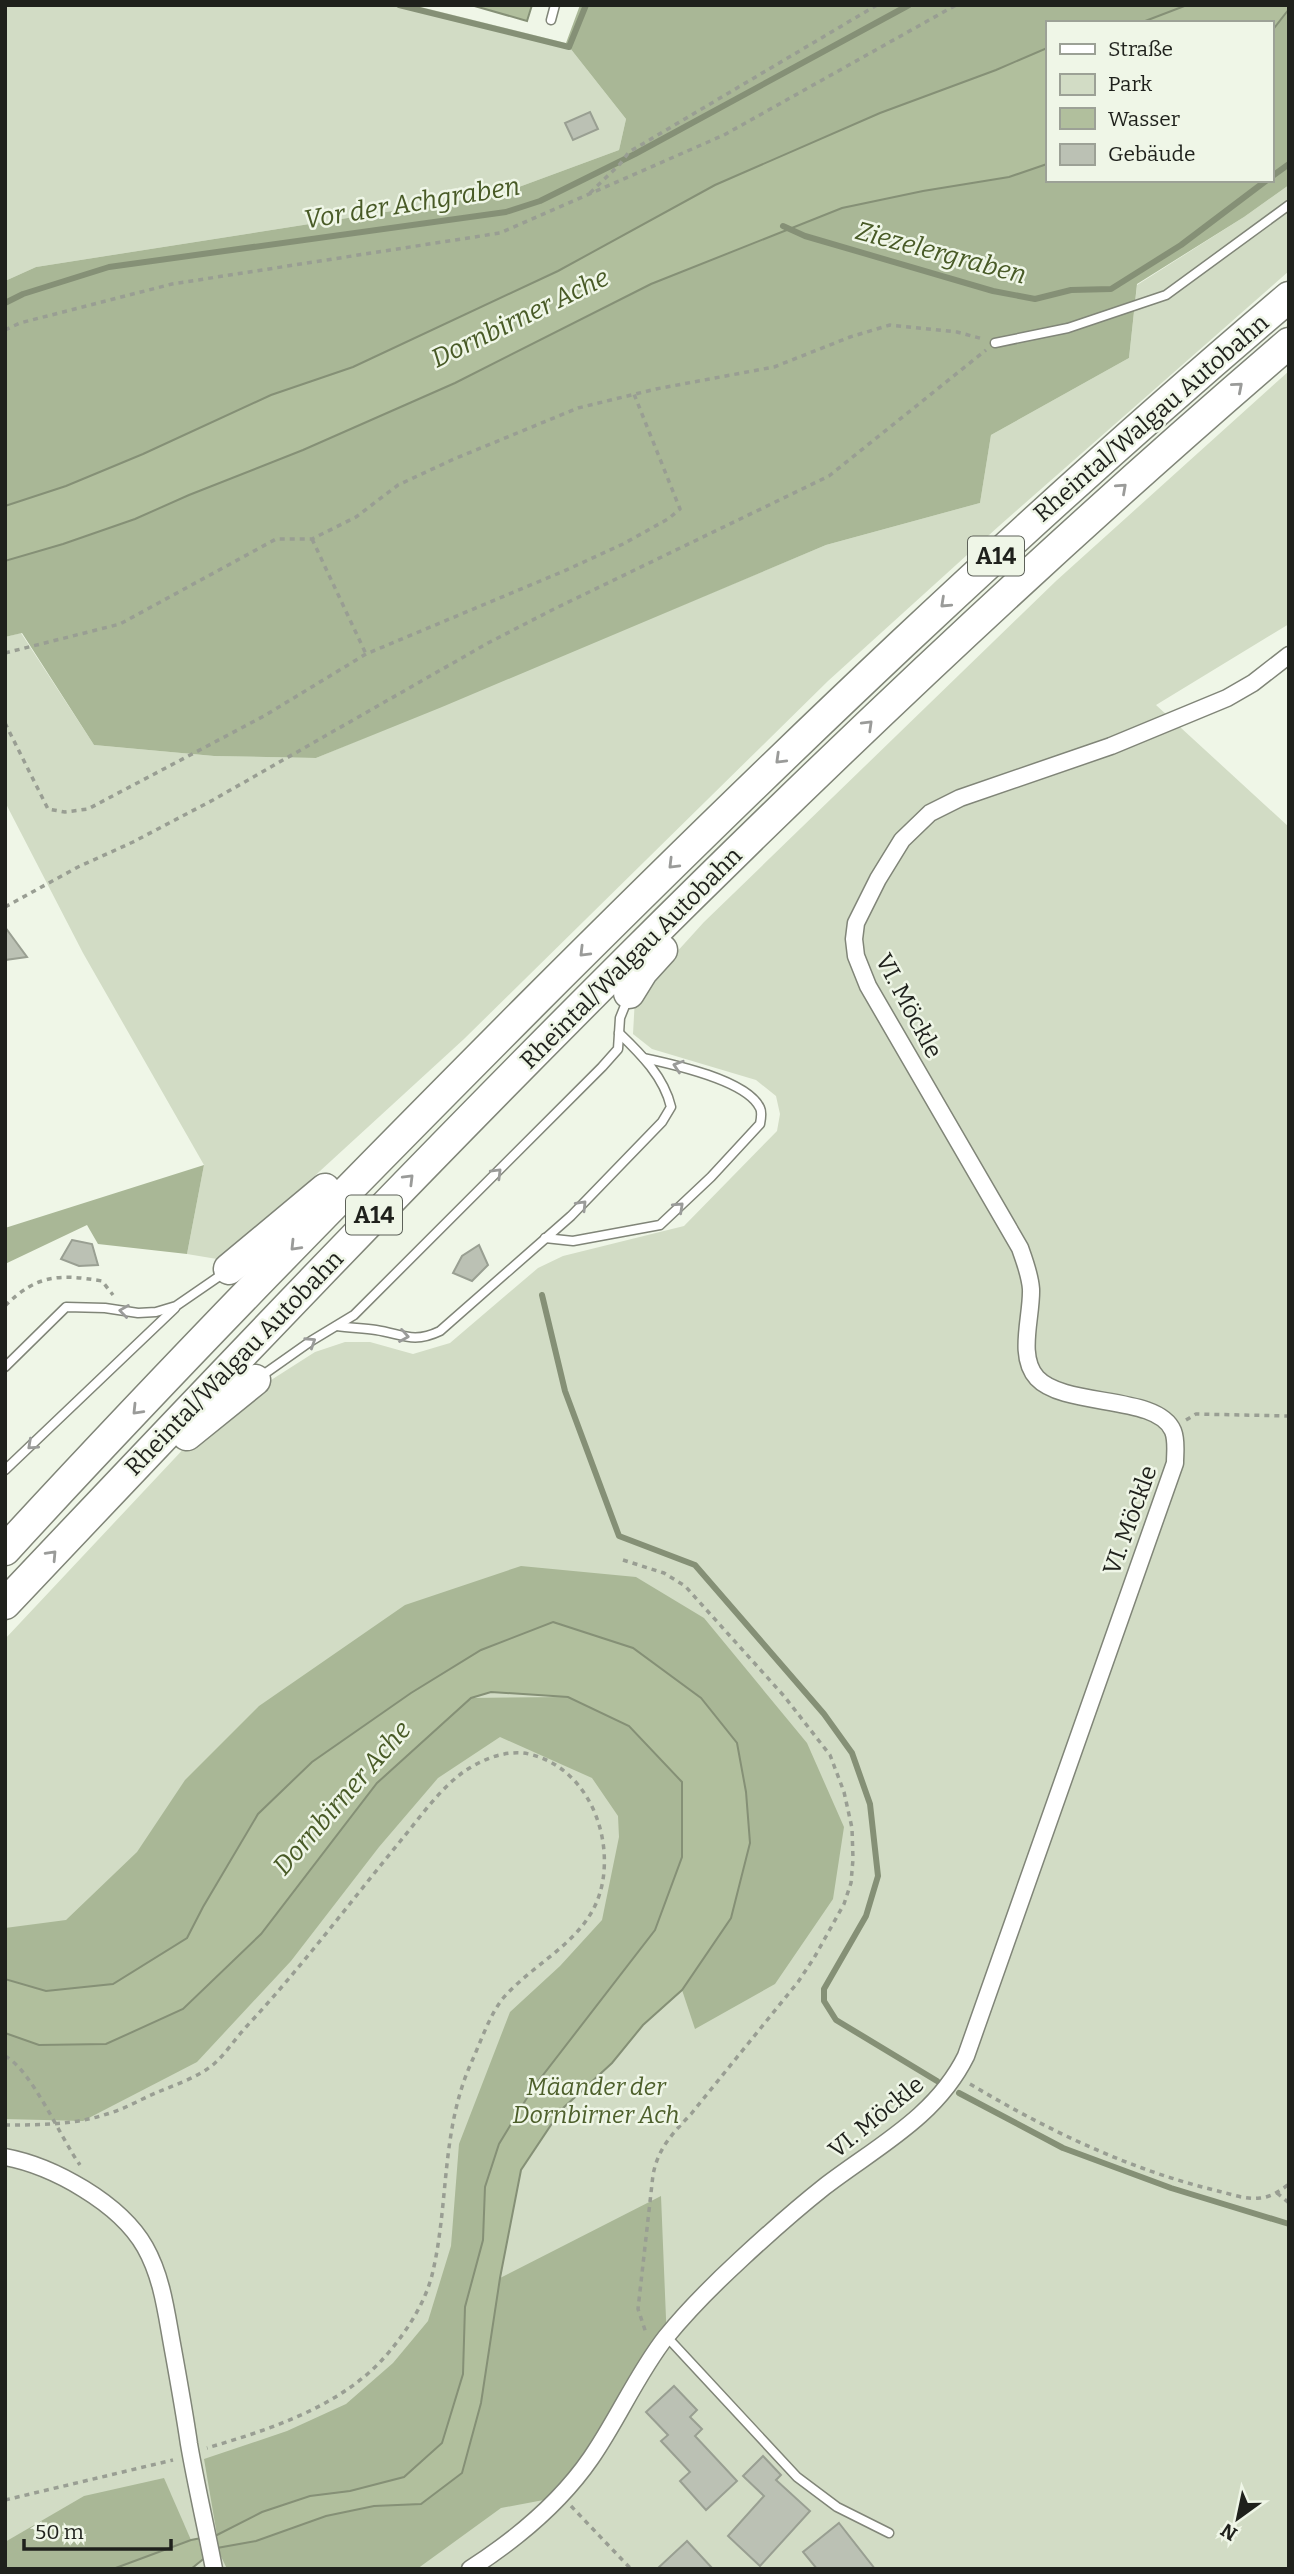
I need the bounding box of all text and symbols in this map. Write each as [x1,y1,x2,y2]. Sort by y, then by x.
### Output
legend [1046,21,1273,182]
text: Straße [1108,36,1173,62]
text: Park [1108,71,1152,97]
text: Wasser [1108,106,1180,132]
text: Gebäude [1108,141,1196,167]
water label: Vor der Achgraben [302,171,522,235]
water label: Ziezelergraben [852,215,1030,291]
water label: Dornbirner Ache [426,262,614,374]
street label: Rheintal/Walgau Autobahn [1028,308,1274,528]
one-way arrow [1230,383,1243,395]
one-way arrow [1114,484,1127,496]
road number: A14 [968,536,1024,576]
one-way arrow [941,595,954,608]
one-way arrow [860,721,873,734]
one-way arrow [775,751,788,764]
street label: Rheintal/Walgau Autobahn [514,841,748,1075]
one-way arrow [668,856,681,869]
one-way arrow [579,944,592,957]
street label: VI. Möckle [870,949,948,1063]
one-way arrow [672,1060,684,1075]
one-way arrow [489,1168,502,1181]
one-way arrow [401,1174,414,1187]
road number: A14 [346,1196,402,1234]
one-way arrow [573,1201,586,1214]
one-way arrow [671,1203,684,1216]
one-way arrow [290,1238,303,1251]
street label: Rheintal/Walgau Autobahn [119,1245,349,1481]
one-way arrow [119,1304,130,1319]
one-way arrow [398,1328,410,1343]
one-way arrow [304,1337,317,1350]
one-way arrow [132,1401,145,1414]
one-way arrow [27,1437,40,1449]
street label: VI. Möckle [1097,1462,1163,1578]
one-way arrow [44,1550,56,1563]
water label: Dornbirner Ache [267,1715,417,1881]
street label: VI. Möckle [823,2070,929,2164]
park label: Mäander der Dornbirner Ach [513,2073,679,2129]
north arrow [1203,2483,1273,2553]
scale bar [24,2508,172,2552]
text: N [1216,2518,1241,2545]
text: 50 m [35,2519,84,2545]

